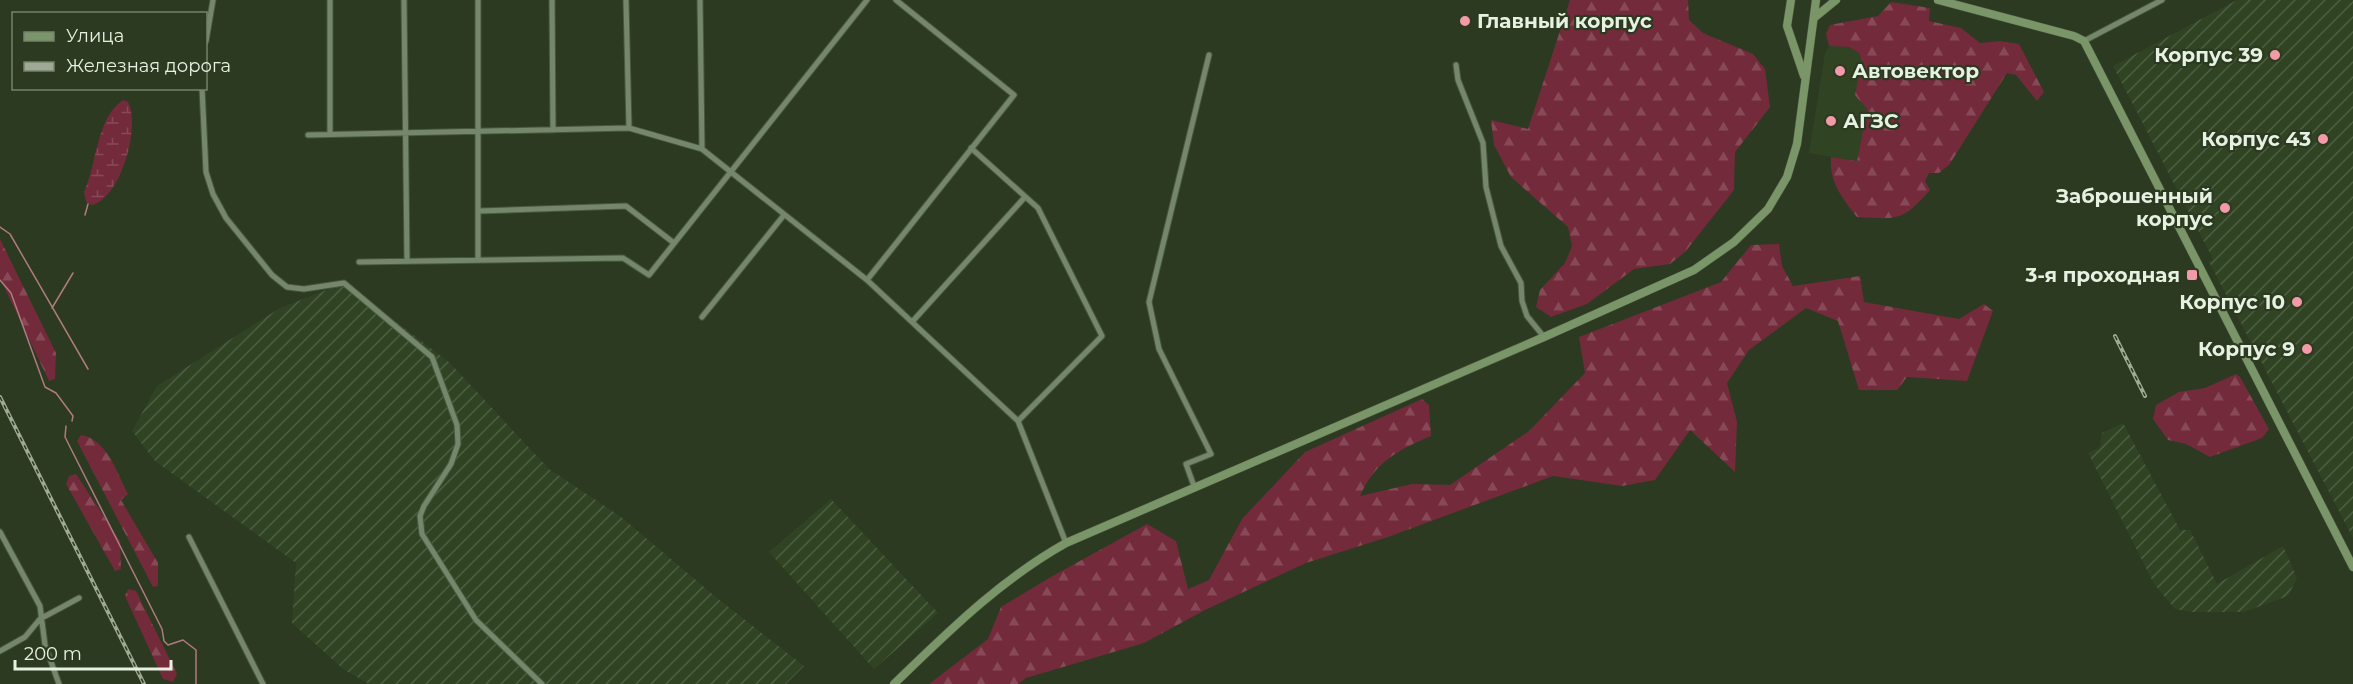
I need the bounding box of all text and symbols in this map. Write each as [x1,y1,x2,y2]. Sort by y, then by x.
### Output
place label: Главный корпус [1477,9,1652,33]
legend [12,12,207,90]
marker: Главный корпус [1458,14,1472,28]
text: Улица [66,25,124,47]
place label: Корпус 39 [2154,43,2263,67]
marker: Корпус 39 [2268,48,2282,62]
text: Железная дорога [66,55,231,77]
place label: Автовектор [1852,59,1979,83]
marker: Автовектор [1833,64,1847,78]
place label: АГЗС [1843,109,1899,133]
marker: АГЗС [1824,114,1838,128]
place label: Корпус 43 [2201,127,2311,151]
marker: Корпус 43 [2316,132,2330,146]
place label: Заброшенный корпус [2055,184,2213,231]
marker: Заброшенный корпус [2218,201,2232,215]
place label: 3-я проходная [2024,263,2180,287]
marker: 3-я проходная [2185,268,2199,282]
place label: Корпус 10 [2179,290,2285,314]
marker: Корпус 10 [2290,295,2304,309]
place label: Корпус 9 [2198,337,2295,361]
marker: Корпус 9 [2300,342,2314,356]
scale bar [15,633,171,671]
text: 200 m [24,643,82,665]

